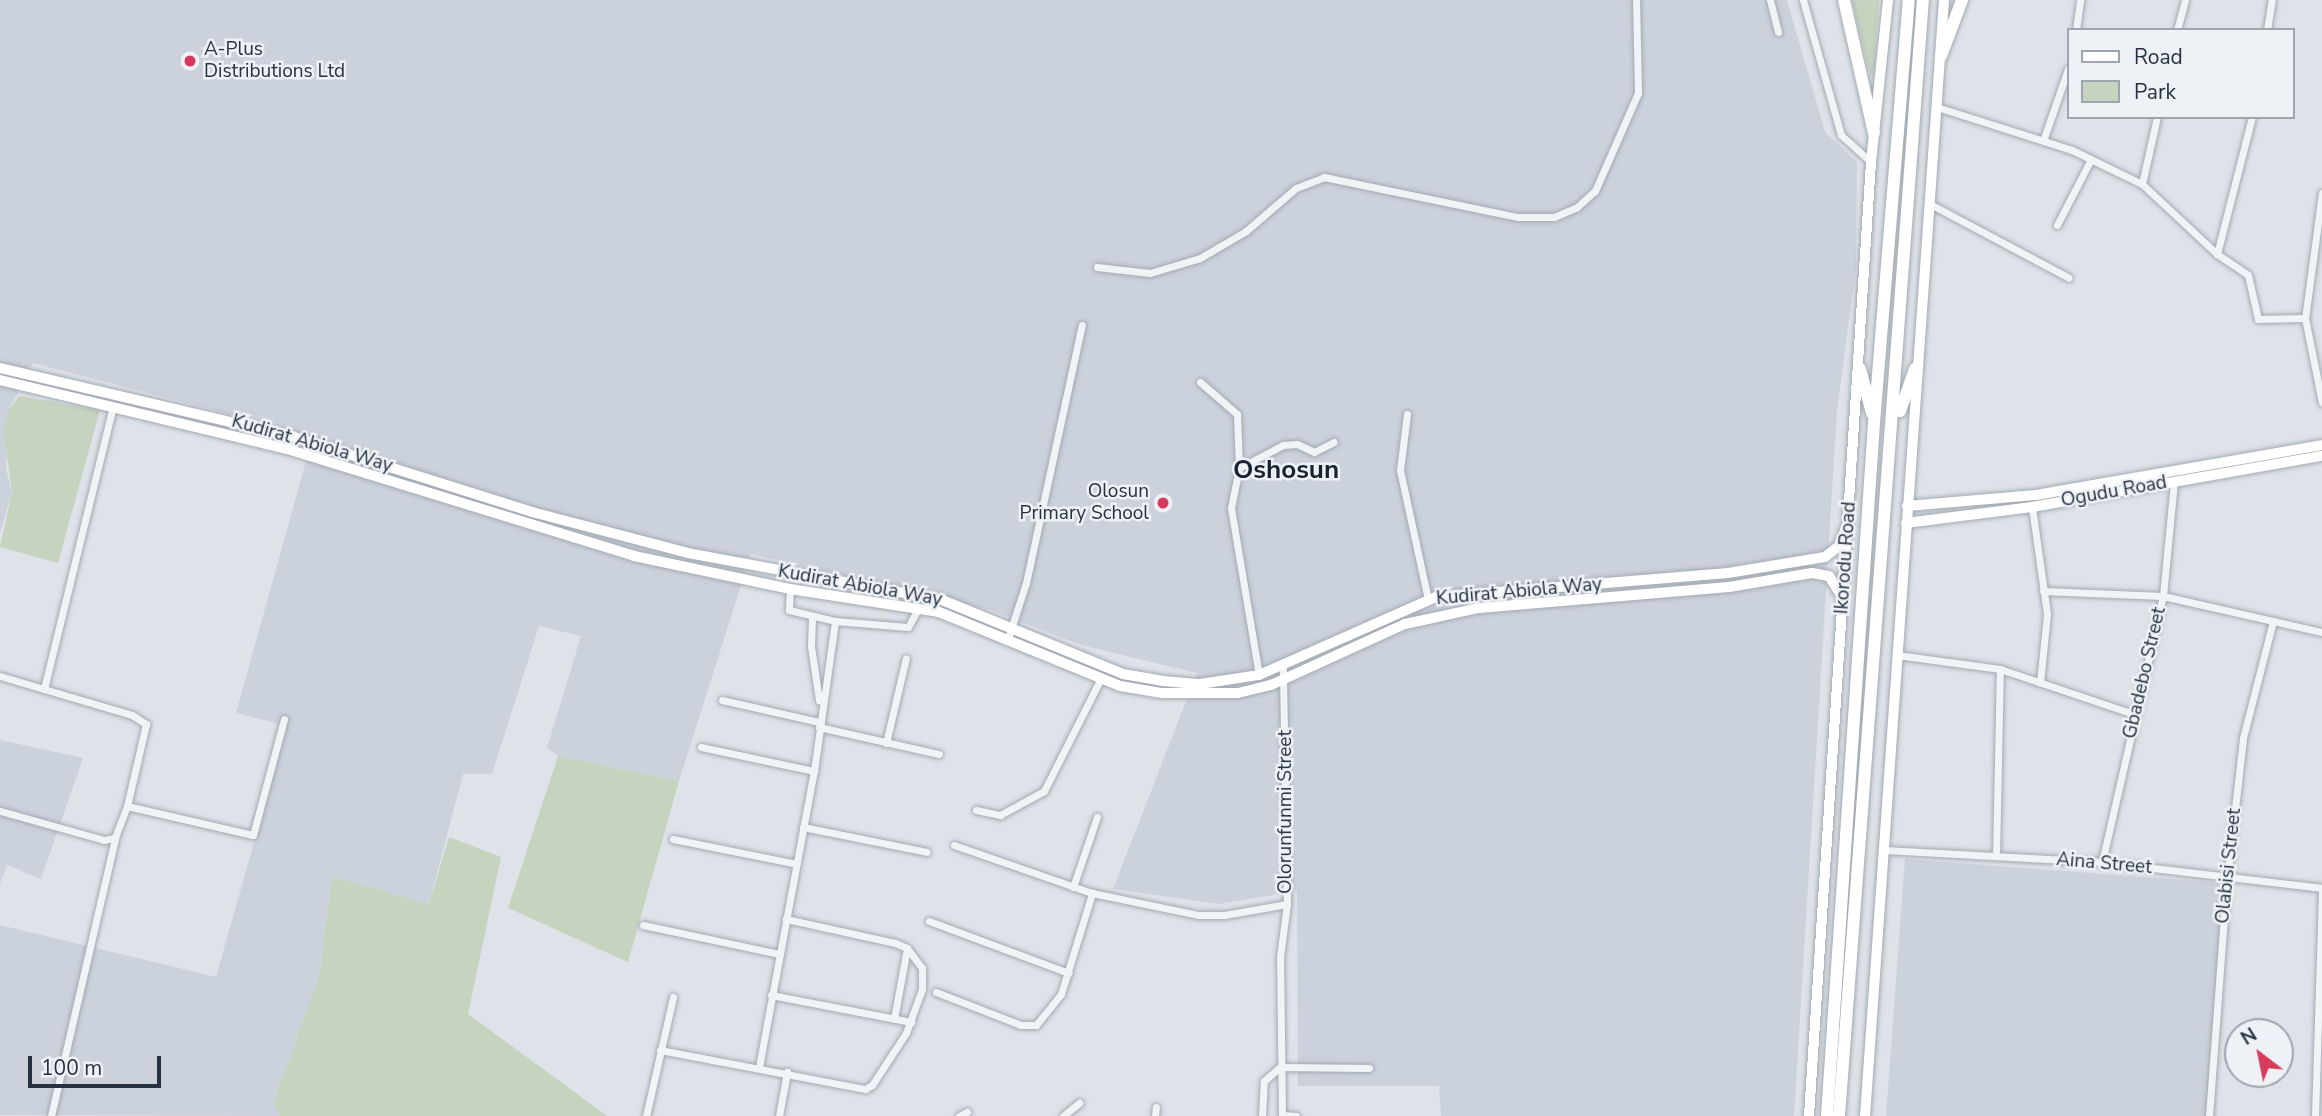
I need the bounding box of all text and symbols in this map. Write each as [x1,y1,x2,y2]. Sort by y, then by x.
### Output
legend [2066,28,2294,119]
place label: A-Plus Distributions Ltd [204,39,345,83]
text: Road [2134,43,2183,71]
marker: A-Plus Distributions Ltd [182,53,198,69]
text: Park [2134,78,2176,106]
street label: Kudirat Abiola Way [229,410,395,478]
district label: Oshosun [1233,454,1339,486]
street label: Ogudu Road [2059,471,2169,513]
place label: Olosun Primary School [1020,481,1149,525]
marker: Olosun Primary School [1155,495,1171,511]
street label: Ikorodu Road [1831,501,1861,615]
street label: Kudirat Abiola Way [776,560,944,612]
street label: Kudirat Abiola Way [1435,573,1603,611]
street label: Gbadebo Street [2119,605,2171,741]
street label: Olorunfunmi Street [1275,730,1297,894]
street label: Olabisi Street [2212,807,2246,925]
street label: Aina Street [2055,848,2153,880]
north arrow [2224,1018,2294,1088]
text: N [2236,1022,2262,1052]
scale bar [32,1042,164,1086]
text: 100 m [41,1054,102,1082]

